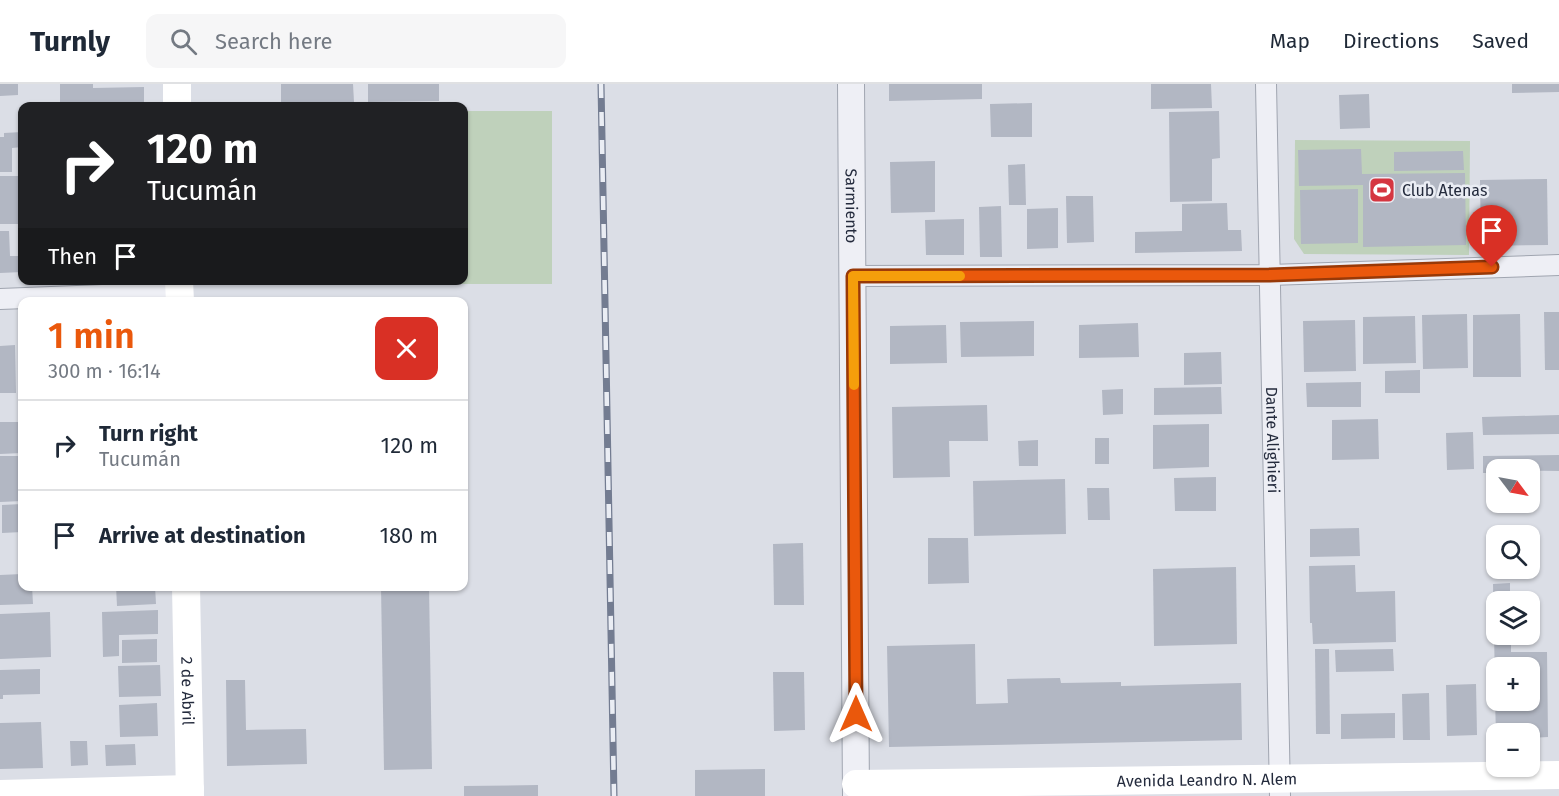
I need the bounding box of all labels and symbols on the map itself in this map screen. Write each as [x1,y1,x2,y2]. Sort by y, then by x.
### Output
street label: Sarmiento [842,168,862,244]
sports icon: Club Atenas [1367,175,1397,205]
place label: Club Atenas [1402,181,1487,200]
pin [1466,205,1517,267]
street label: Dante Alighieri [1262,386,1284,494]
north arrow [1486,459,1540,513]
street label: 2 de Abril [178,656,198,726]
position arrow [824,682,888,746]
street label: Avenida Leandro N. Alem [1117,769,1297,790]

